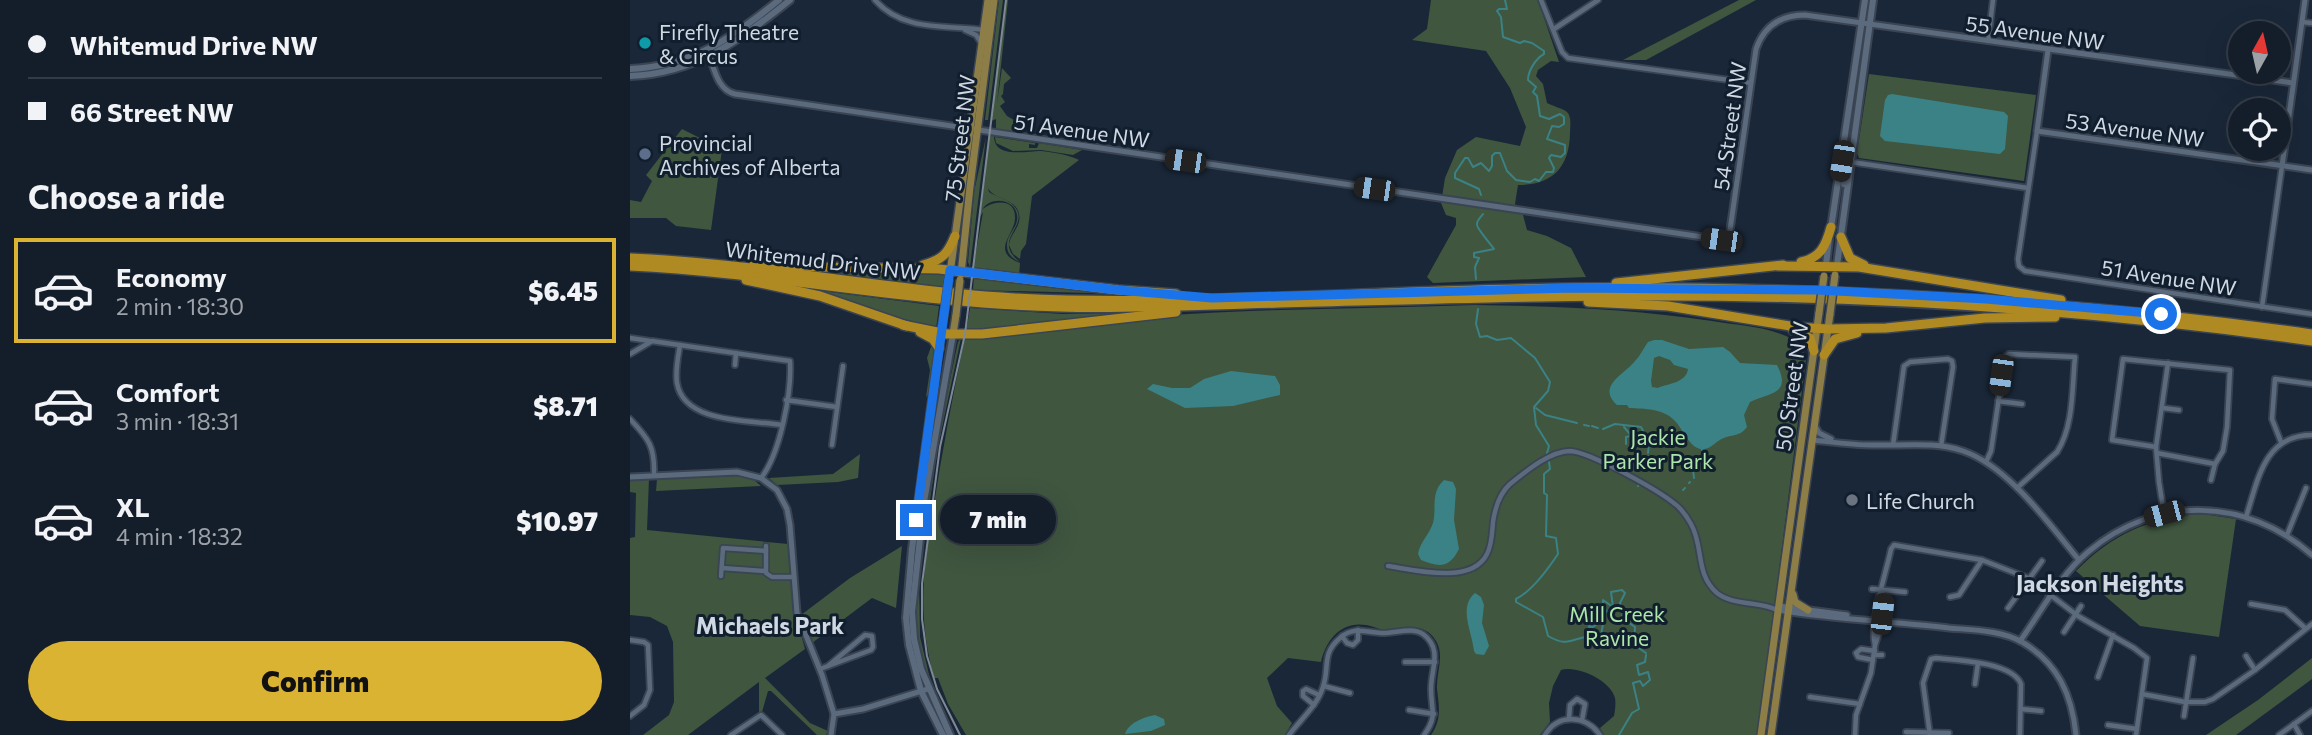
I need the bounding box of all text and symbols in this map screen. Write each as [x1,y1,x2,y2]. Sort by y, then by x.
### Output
street label: 55 Avenue NW [1964,10,2106,54]
place label: Firefly Theatre & Circus [659,19,799,68]
north arrow [2228,21,2291,84]
map controls [2228,21,2291,161]
text: Whitemud Drive NW [70,29,318,60]
marker: Firefly Theatre & Circus [637,35,653,51]
street label: 54 Street NW [1708,60,1750,192]
street label: 75 Street NW [939,73,979,203]
text: 66 Street NW [70,96,234,127]
button: locate [2228,98,2291,161]
street label: 53 Avenue NW [2064,107,2206,151]
street label: 51 Avenue NW [1013,108,1151,152]
place label: Provincial Archives of Alberta [659,130,840,179]
car [1829,139,1856,183]
marker: Provincial Archives of Alberta [637,146,653,162]
car [1163,148,1208,174]
text: Choose a ride [28,176,225,216]
car [1352,176,1397,202]
car [1699,227,1744,253]
street label: Whitemud Drive NW [724,236,922,284]
street label: 51 Avenue NW [2100,254,2238,300]
icon: car [32,259,95,322]
text: Economy [116,261,227,292]
text: $6.45 [528,275,598,306]
text: 2 min · 18:30 [116,292,244,320]
route start [2145,298,2177,330]
street label: 50 Street NW [1770,320,1812,452]
car [1988,353,2015,397]
icon: car [32,374,95,437]
text: Comfort [116,376,219,407]
text: $8.71 [533,390,598,421]
text: 3 min · 18:31 [116,407,239,435]
park label: Jackie Parker Park [1603,424,1713,473]
place label: Life Church [1866,488,1975,513]
icon: car [32,489,95,552]
text: XL [116,491,150,522]
marker: Life Church [1844,492,1860,508]
callout: 7 min [940,496,1056,544]
car [2141,498,2188,530]
route end [900,504,932,536]
text: $10.97 [516,505,598,536]
text: 7 min [969,505,1027,533]
text: 4 min · 18:32 [116,522,243,550]
district label: Jackson Heights [2016,569,2184,597]
car [1870,592,1895,636]
park label: Mill Creek Ravine [1569,601,1665,650]
district label: Michaels Park [696,611,844,639]
button: Confirm [28,641,602,721]

